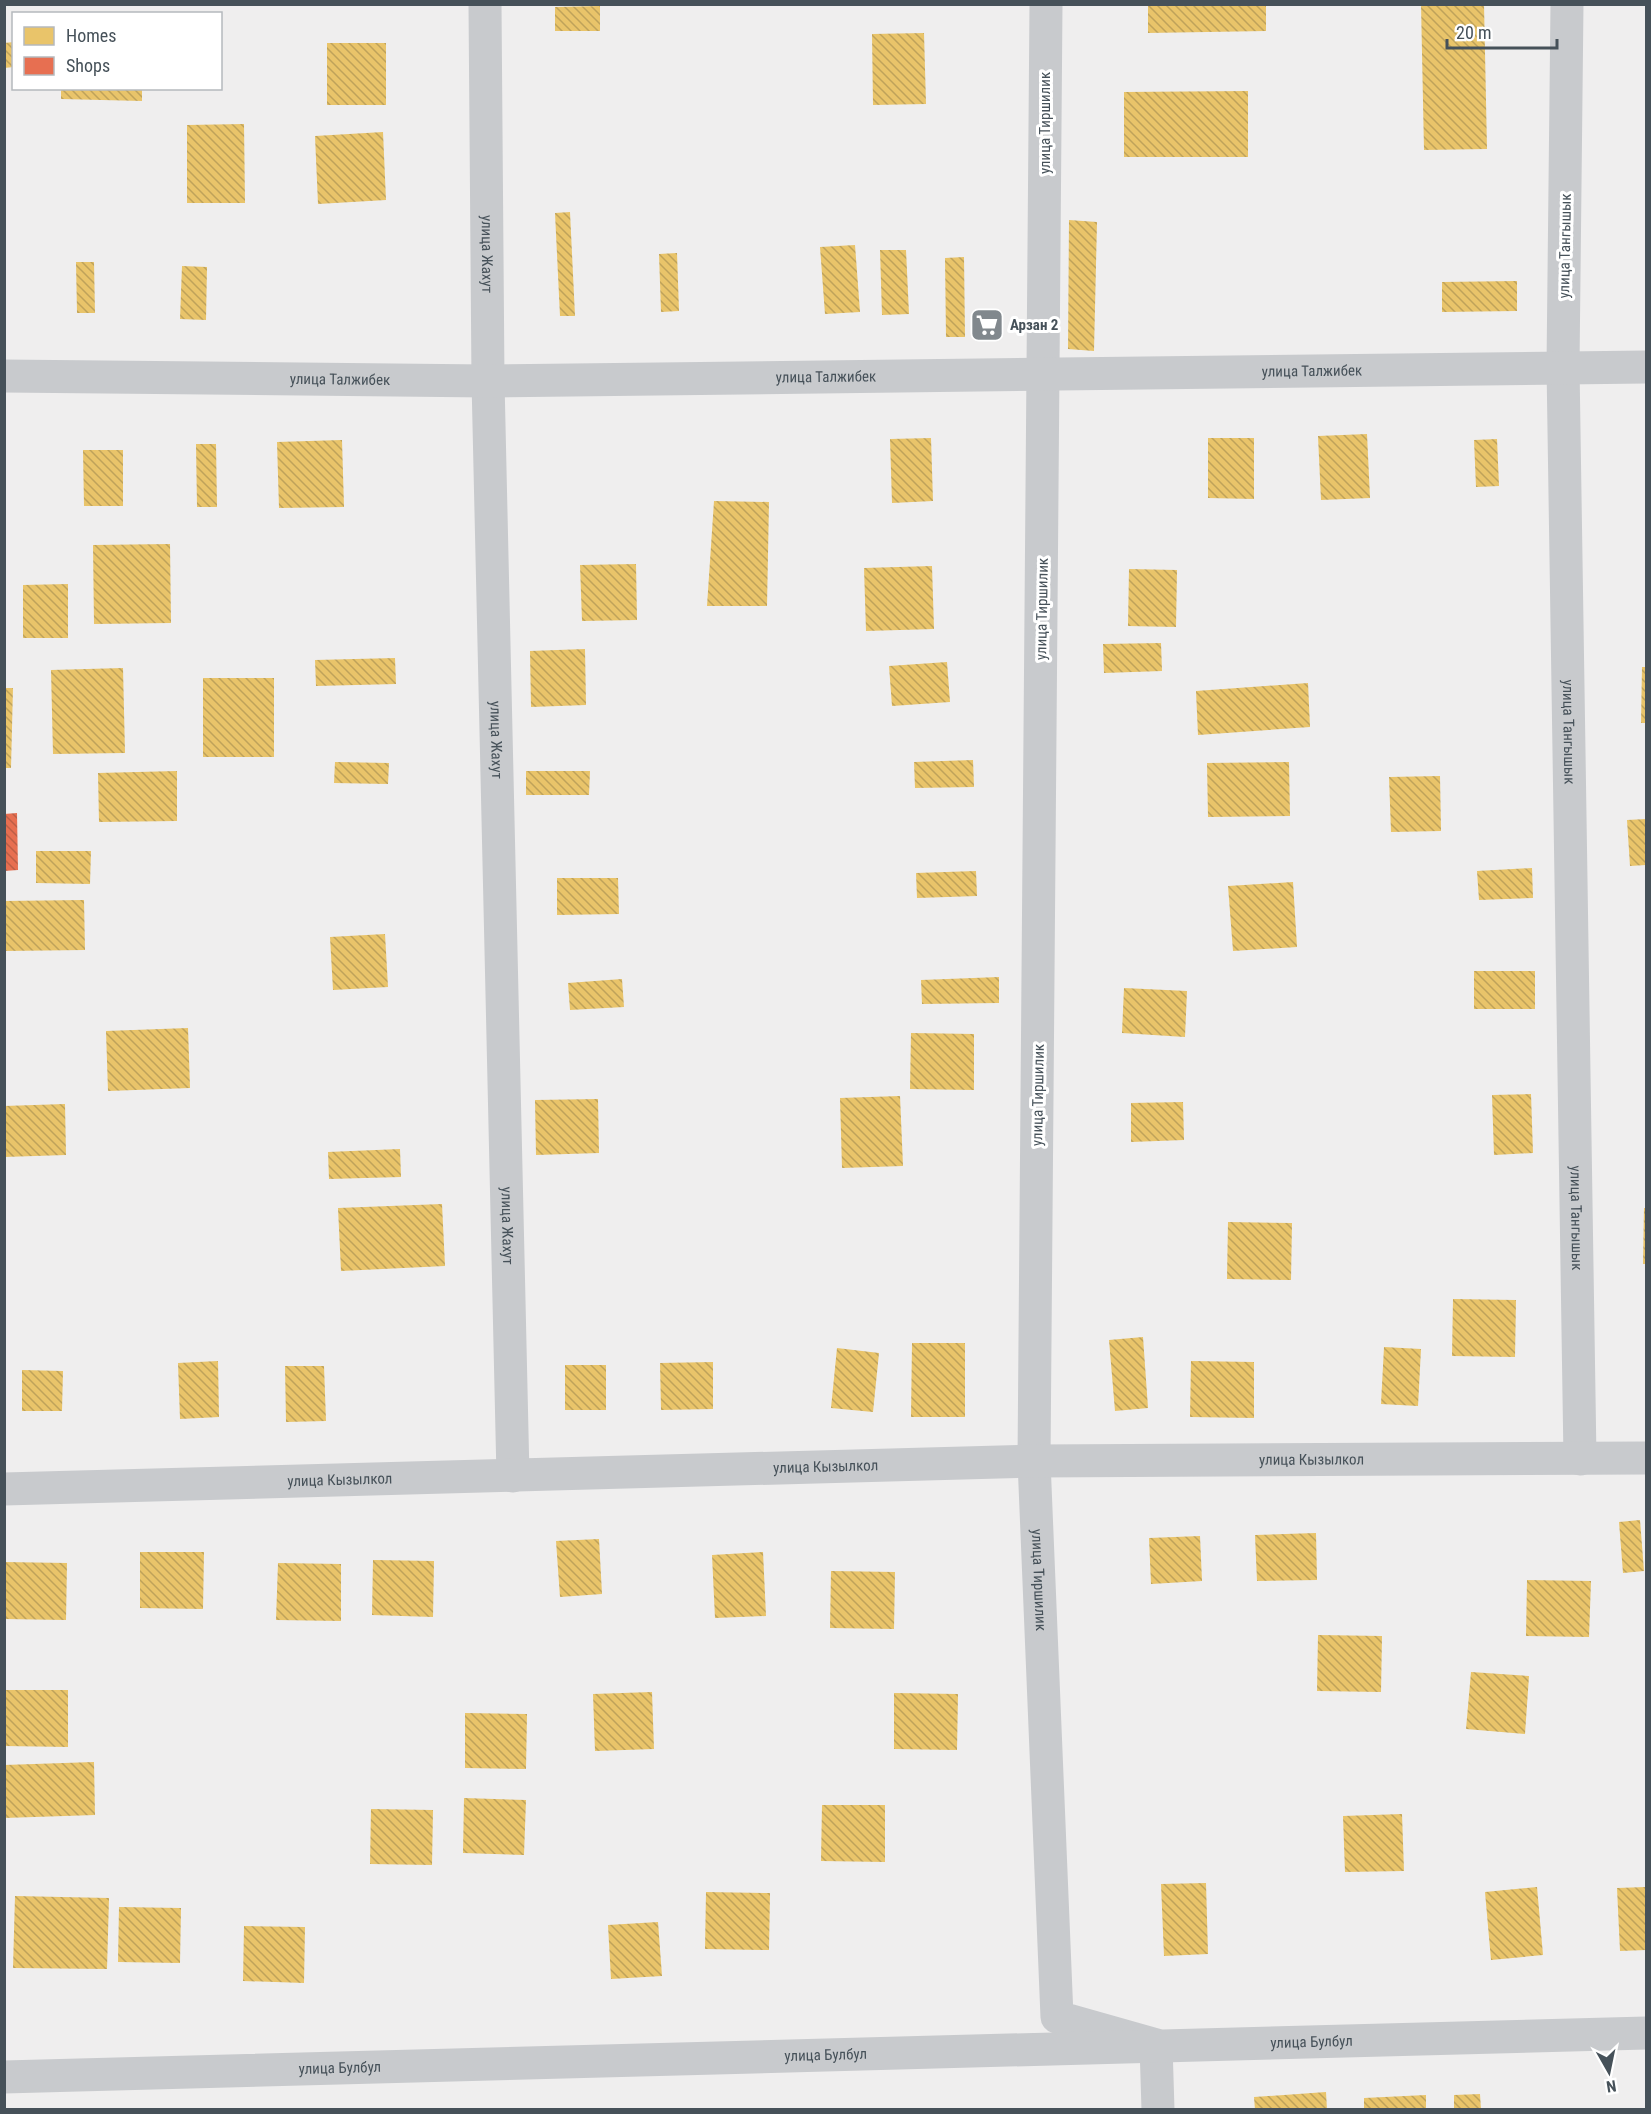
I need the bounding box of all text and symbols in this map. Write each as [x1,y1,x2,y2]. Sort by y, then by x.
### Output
legend [12,12,222,90]
scale bar [1447,12,1556,50]
text: 20 m [1456,22,1491,43]
text: Homes [66,25,116,46]
text: Shops [66,55,110,76]
street label: улица Тиршилик [1036,72,1054,174]
street label: улица Тангышык [1555,193,1575,299]
street label: улица Жахут [478,215,496,293]
supermarket icon: Арзан 2 [969,307,1005,343]
place label: Арзан 2 [1010,316,1058,334]
street label: улица Талжибек [1262,361,1362,381]
street label: улица Талжибек [776,367,876,387]
street label: улица Талжибек [290,370,390,389]
street label: улица Тиршилик [1032,558,1052,660]
street label: улица Тангышык [1559,679,1579,785]
street label: улица Жахут [486,701,506,779]
street label: улица Тиршилик [1028,1044,1048,1146]
street label: улица Тангышык [1566,1165,1586,1271]
street label: улица Жахут [497,1187,517,1265]
street label: улица Кызылкол [1259,1450,1364,1469]
street label: улица Кызылкол [773,1456,878,1477]
street label: улица Кызылкол [287,1469,393,1490]
street label: улица Тиршилик [1028,1528,1050,1631]
street label: улица Булбул [1270,2032,1353,2052]
north arrow [1579,2042,1639,2102]
street label: улица Булбул [784,2045,867,2065]
street label: улица Булбул [298,2058,381,2078]
text: N [1605,2076,1618,2096]

